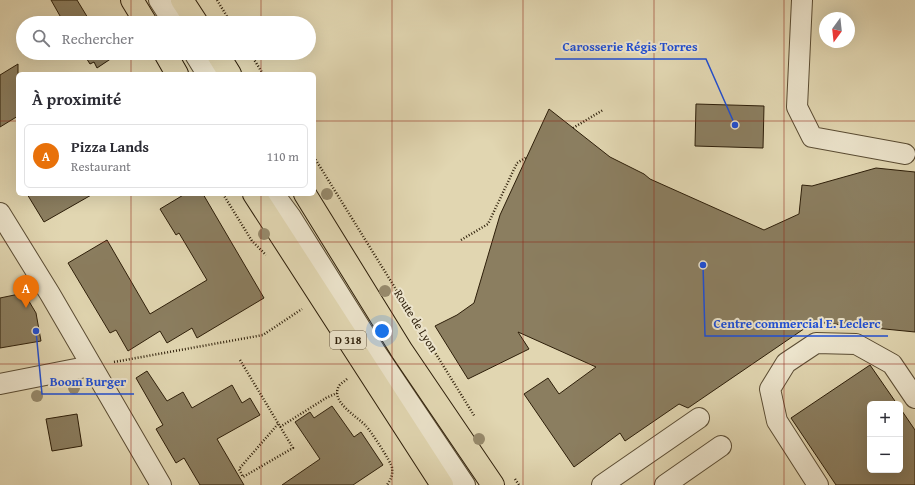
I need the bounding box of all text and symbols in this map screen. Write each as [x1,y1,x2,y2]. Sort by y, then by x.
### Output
north arrow [819,12,855,48]
search box [16,16,316,60]
icon: search [30,27,52,49]
text: Rechercher [62,28,134,49]
callout: Carosserie Régis Torres [555,34,706,59]
text: Carosserie Régis Torres [562,37,698,56]
text: À proximité [32,86,121,111]
text: Pizza Lands [71,136,149,157]
text: A [42,147,50,166]
text: 110 m [267,147,299,166]
text: Restaurant [71,157,131,176]
pin: A [13,275,39,308]
street label: Route de Lyon [390,286,443,356]
callout: Centre commercial E. Leclerc [705,311,888,336]
text: Centre commercial E. Leclerc [714,314,880,333]
your location [372,321,392,341]
road number: D 318 [330,331,366,349]
callout: Boom Burger [42,369,134,394]
text: Boom Burger [50,372,126,391]
map controls [867,401,903,473]
button: + [867,401,903,437]
button: − [867,437,903,473]

